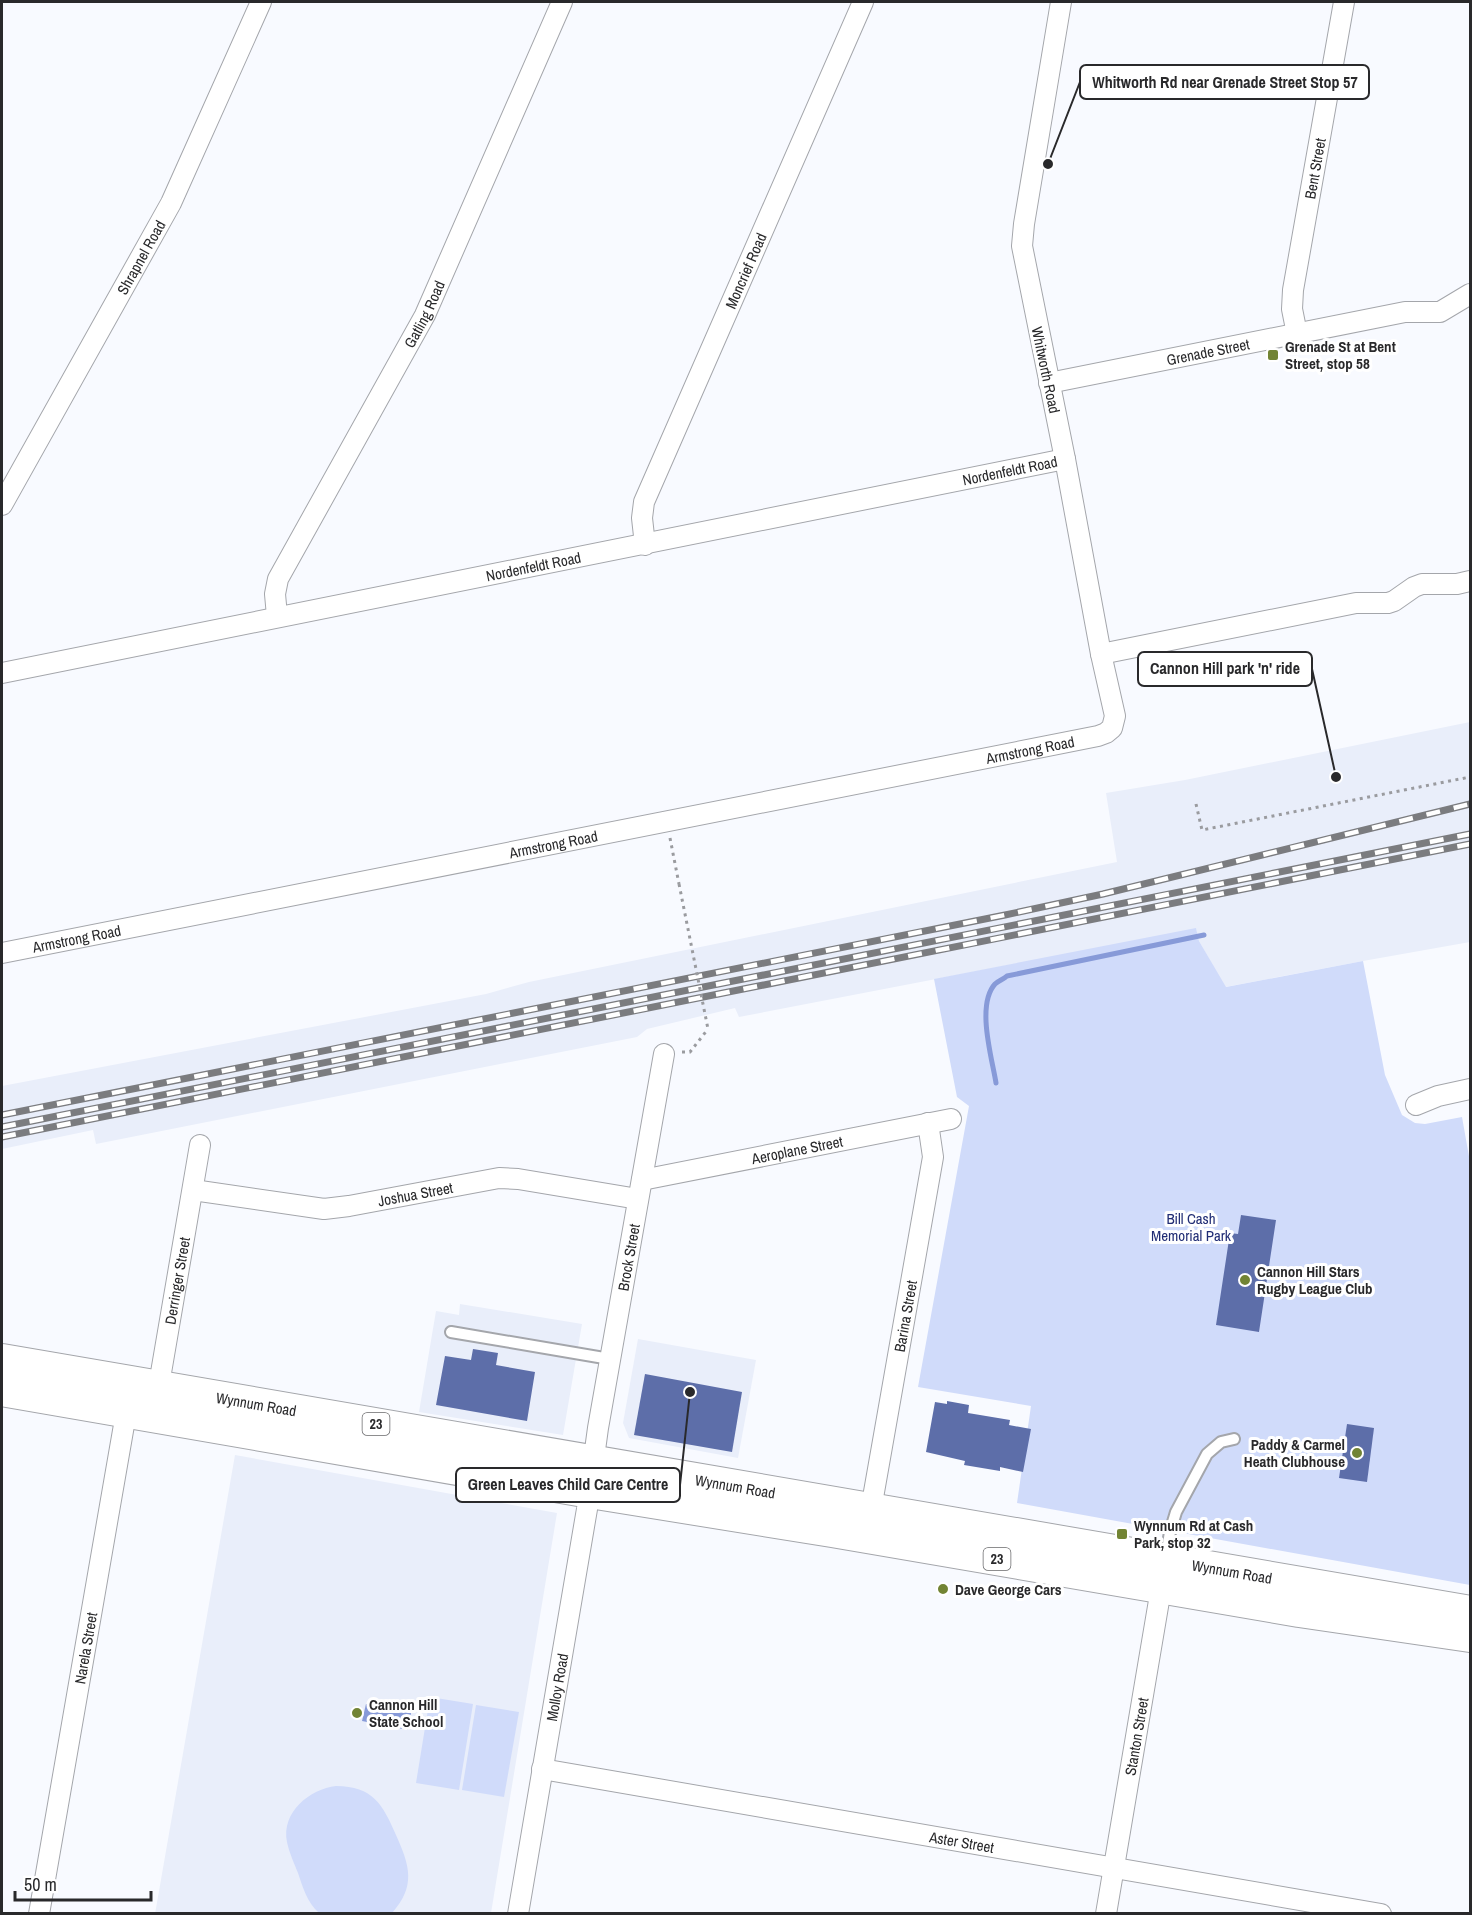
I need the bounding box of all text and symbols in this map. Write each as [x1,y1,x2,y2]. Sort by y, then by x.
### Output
callout: Whitworth Rd near Grenade Street Stop 57 [1080,65,1369,99]
text: Whitworth Rd near Grenade Street Stop 57 [1092,71,1358,93]
street label: Bent Street [1299,136,1330,201]
street label: Shrapnel Road [111,216,170,298]
street label: Moncrief Road [720,229,771,312]
street label: Gatling Road [398,277,449,351]
street label: Whitworth Road [1027,325,1065,415]
street label: Grenade Street [1165,333,1252,370]
place label: Grenade St at Bent Street, stop 58 [1285,336,1396,374]
marker: Grenade St at Bent Street, stop 58 [1266,348,1280,362]
street label: Nordenfeldt Road [960,450,1059,490]
street label: Nordenfeldt Road [484,546,583,586]
callout: Cannon Hill park 'n' ride [1138,652,1312,686]
text: Cannon Hill park 'n' ride [1150,657,1300,679]
street label: Armstrong Road [983,730,1076,769]
street label: Armstrong Road [506,825,599,863]
street label: Armstrong Road [30,919,123,957]
street label: Aeroplane Street [749,1130,845,1169]
street label: Joshua Street [376,1176,455,1211]
park label: Bill Cash Memorial Park [1151,1208,1232,1246]
street label: Brock Street [612,1221,644,1292]
street label: Derringer Street [159,1235,195,1326]
place label: Cannon Hill Stars Rugby League Club [1257,1261,1373,1299]
marker: Cannon Hill Stars Rugby League Club [1238,1273,1252,1287]
street label: Barina Street [888,1278,922,1354]
street label: Wynnum Road [214,1386,298,1421]
road number: 23 [362,1413,389,1435]
place label: Paddy & Carmel Heath Clubhouse [1244,1434,1345,1472]
marker: Paddy & Carmel Heath Clubhouse [1350,1446,1364,1460]
callout: Green Leaves Child Care Centre [456,1468,680,1502]
street label: Wynnum Road [693,1469,777,1503]
text: Green Leaves Child Care Centre [468,1473,668,1495]
place label: Wynnum Rd at Cash Park, stop 32 [1134,1515,1253,1553]
marker: Wynnum Rd at Cash Park, stop 32 [1115,1527,1129,1541]
road number: 23 [984,1548,1010,1570]
street label: Wynnum Road [1190,1554,1274,1588]
place label: Dave George Cars [955,1579,1062,1600]
marker: Dave George Cars [936,1582,950,1596]
street label: Narela Street [69,1610,102,1686]
street label: Molloy Road [541,1652,573,1723]
place label: Cannon Hill State School [369,1694,444,1732]
street label: Stanton Street [1119,1695,1153,1777]
marker: Cannon Hill State School [350,1706,364,1720]
street label: Aster Street [927,1825,996,1858]
scale bar [15,1864,152,1902]
text: 50 m [24,1872,57,1897]

